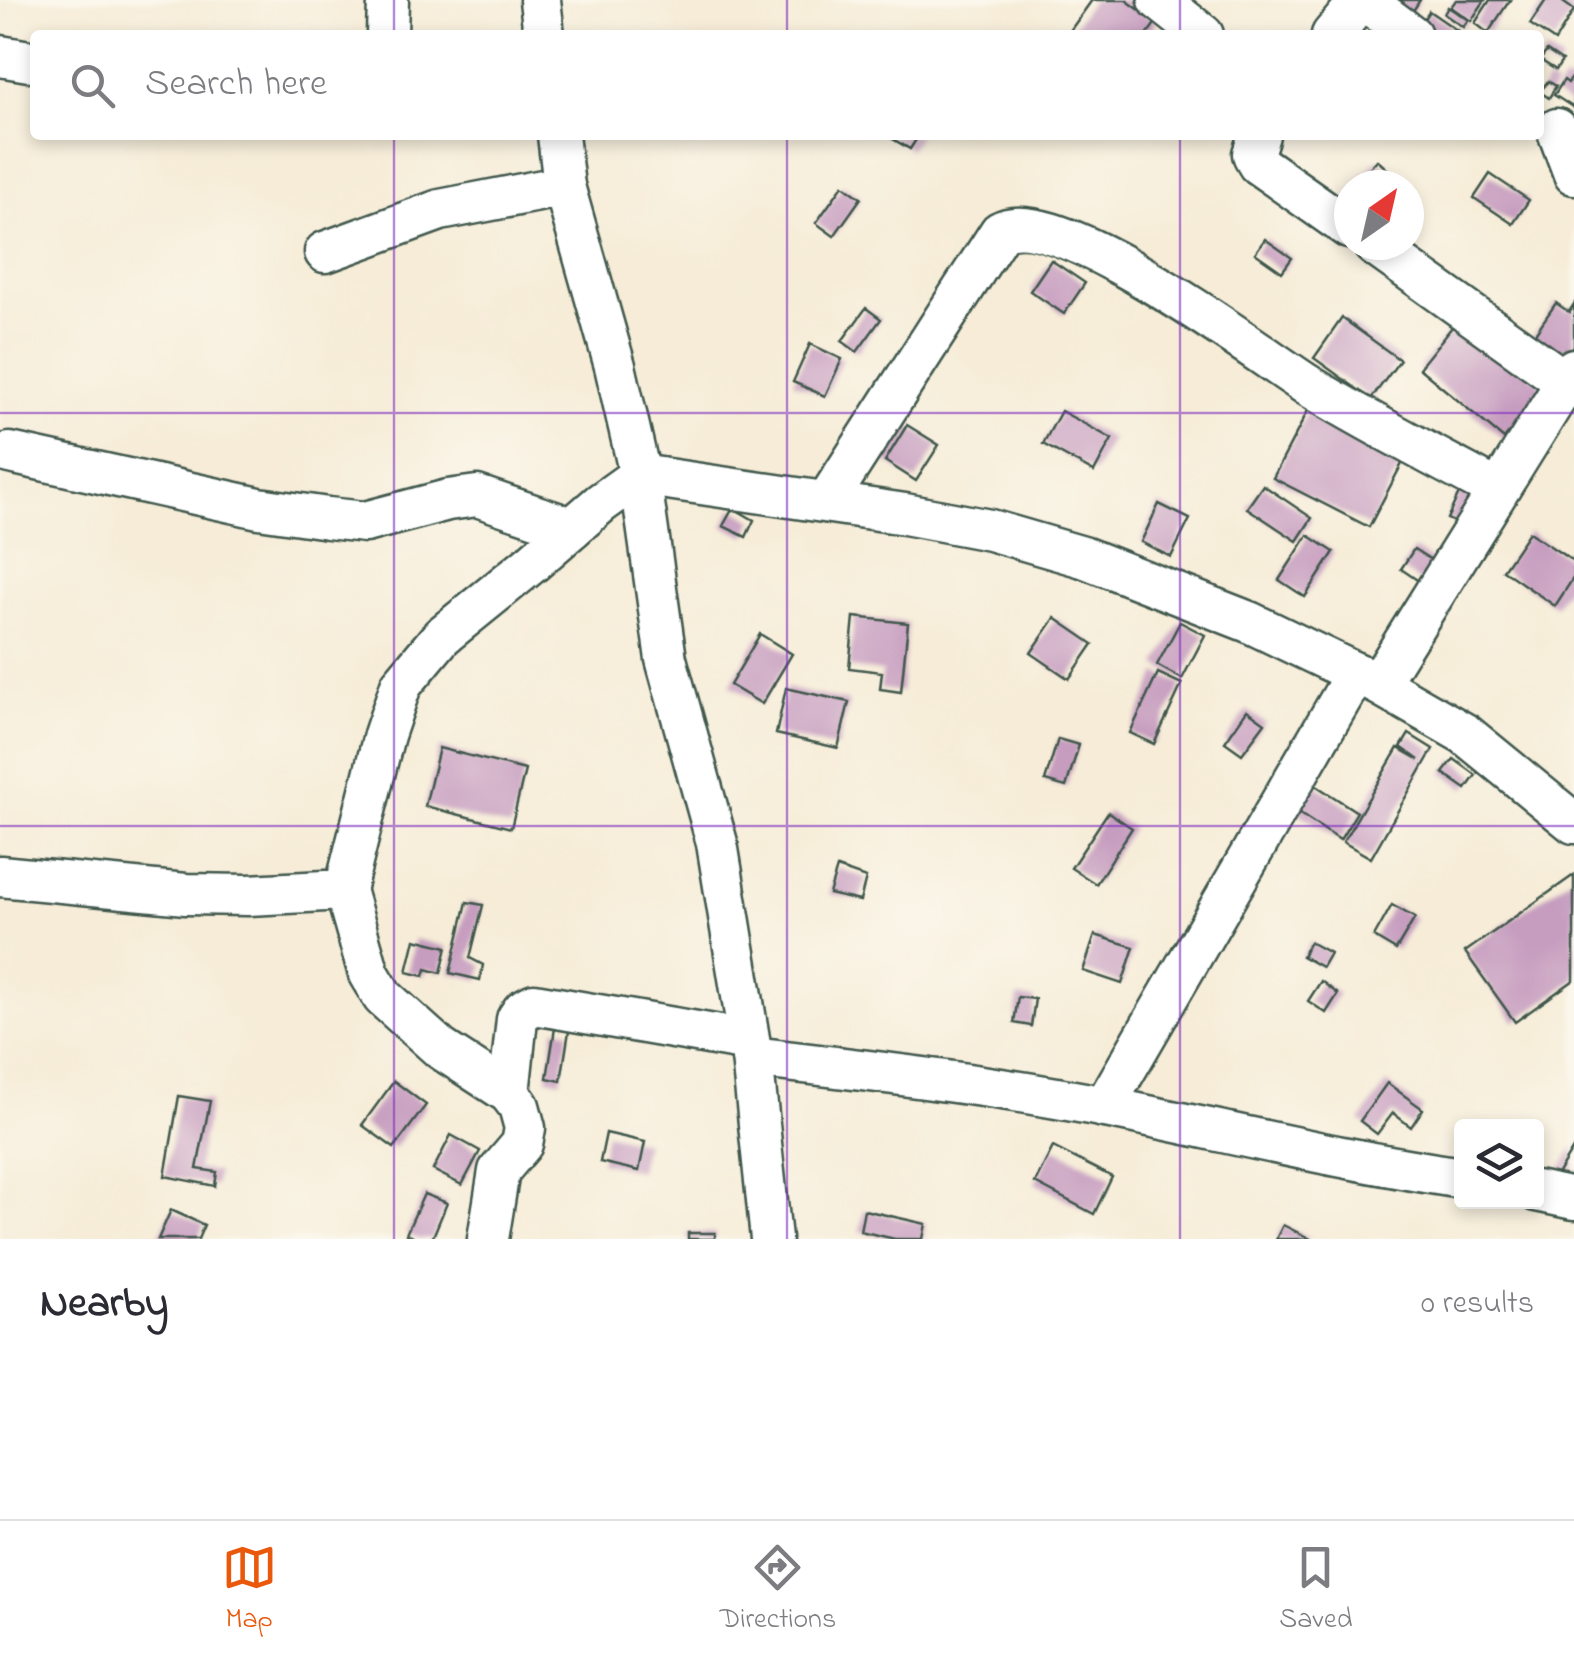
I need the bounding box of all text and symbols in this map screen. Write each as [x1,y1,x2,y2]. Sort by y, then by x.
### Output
search box [30,30,1544,140]
text: Search here [145,57,327,113]
icon: search [65,58,120,113]
north arrow [1334,170,1424,260]
map controls [1454,1119,1544,1209]
button: layers [1454,1119,1544,1209]
text: Nearby [40,1274,168,1335]
text: 0 results [1421,1281,1534,1328]
tab: Map [222,1540,277,1641]
tab: Directions [720,1540,836,1641]
tab: Saved [1279,1540,1352,1641]

